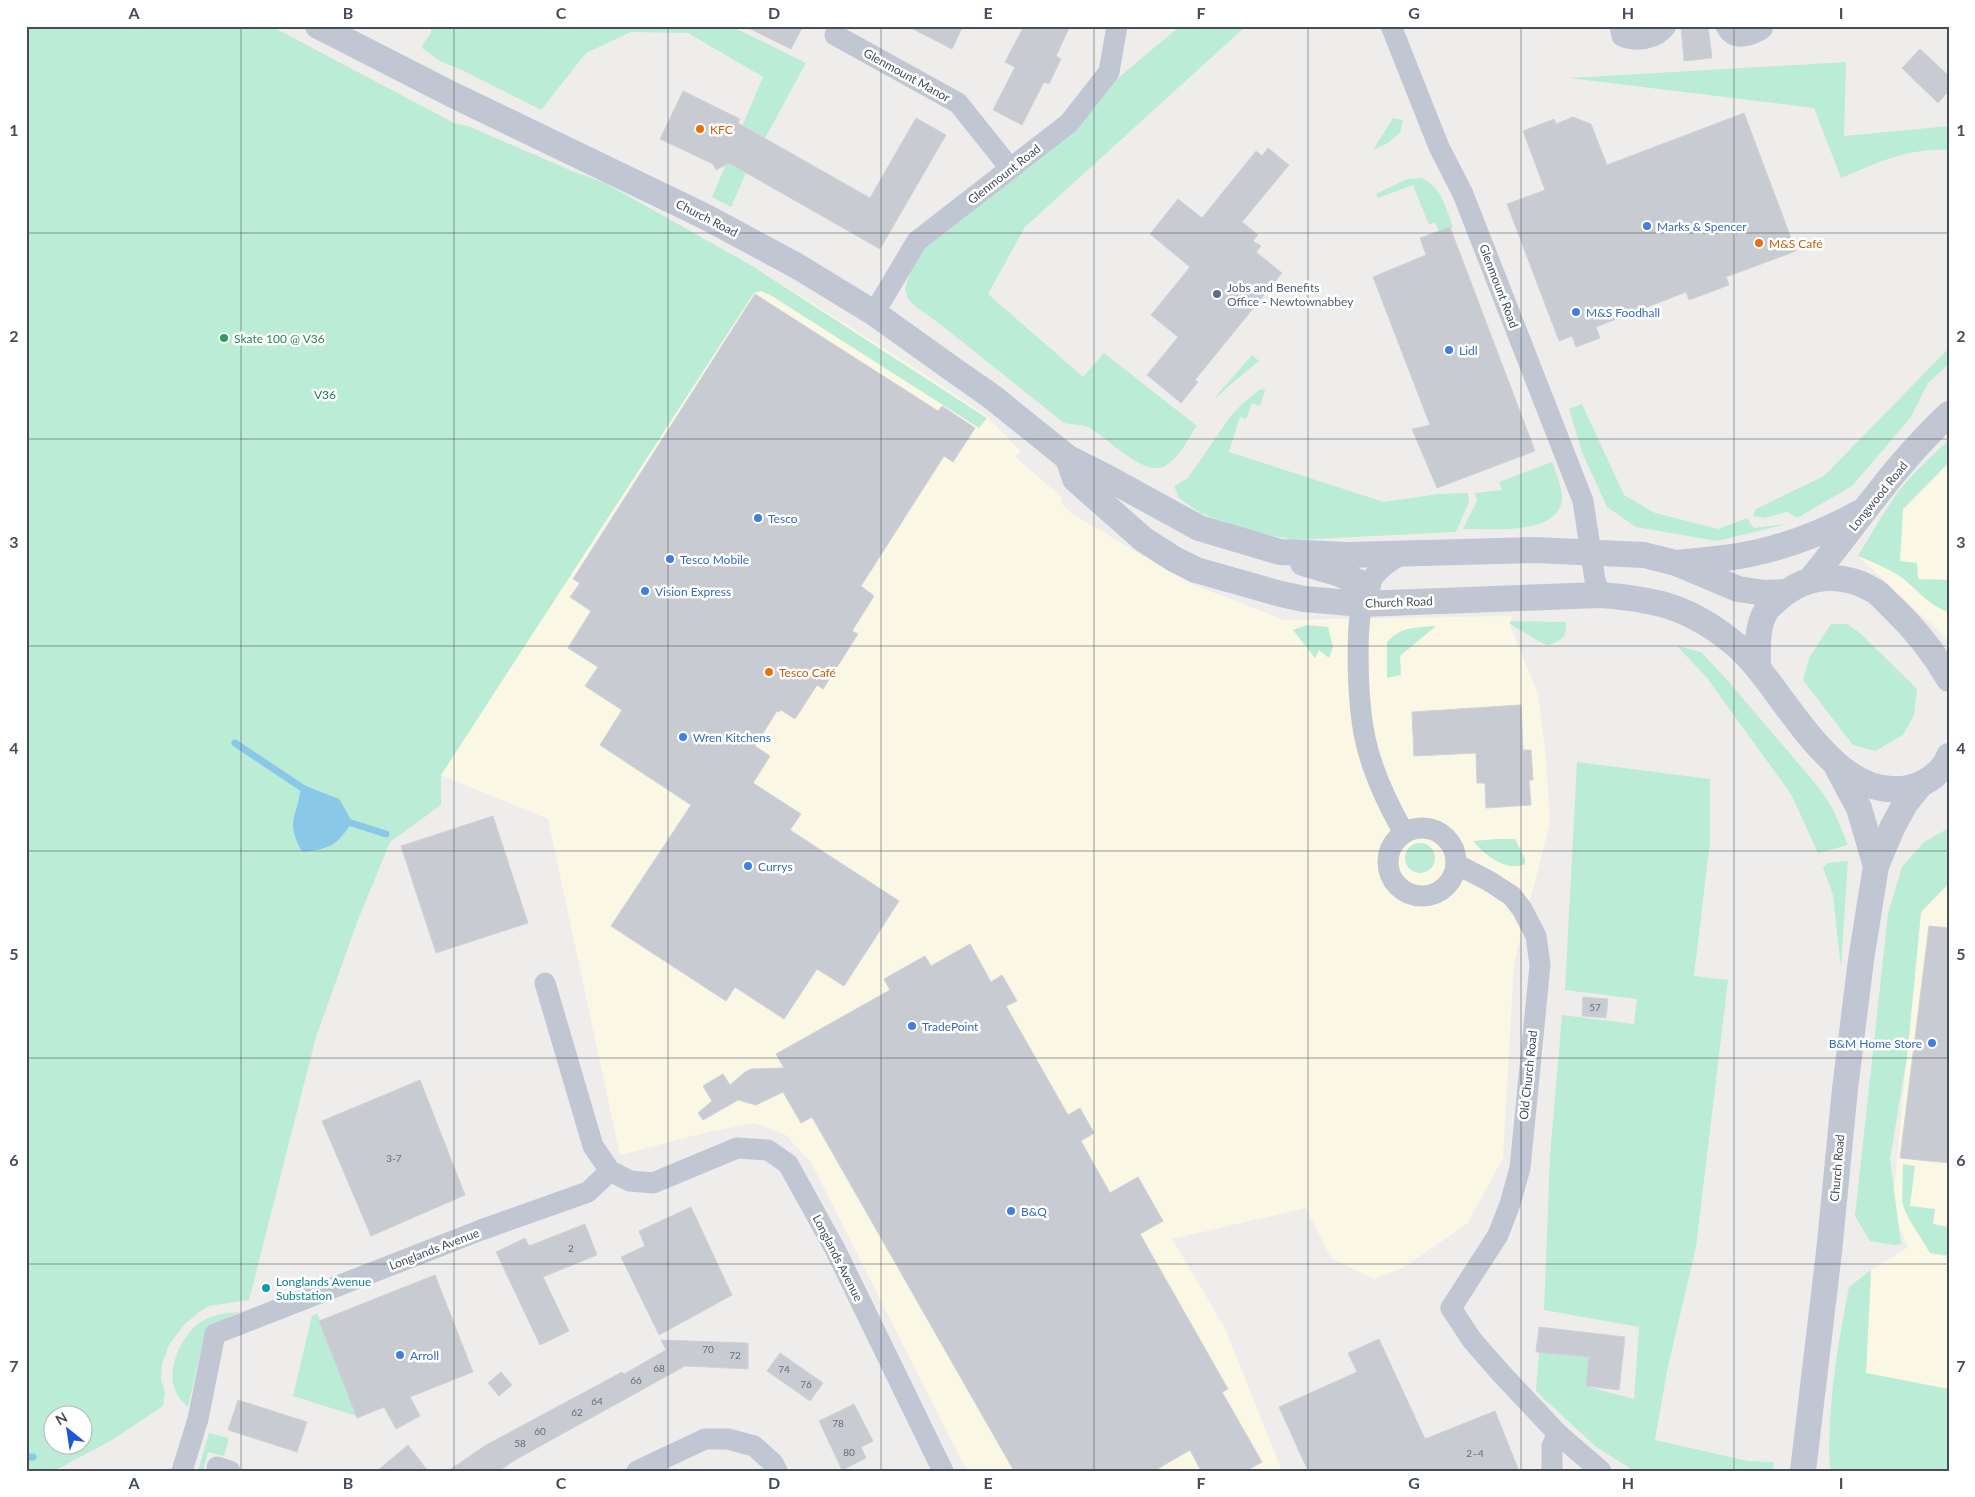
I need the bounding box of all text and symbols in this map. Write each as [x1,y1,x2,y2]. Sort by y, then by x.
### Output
text: A [127,3,140,22]
text: B [343,3,353,22]
text: C [556,3,567,22]
text: D [768,3,780,22]
text: E [983,3,993,22]
text: F [1196,3,1206,22]
text: G [1408,3,1420,22]
text: H [1622,3,1634,22]
text: I [1839,3,1843,22]
street label: Glenmount Manor [861,45,953,105]
text: 1 [9,120,19,139]
text: 1 [1956,120,1966,139]
place label: KFC [710,122,733,137]
marker: KFC [694,123,706,135]
street label: Glenmount Road [964,141,1044,207]
street label: Church Road [673,196,741,240]
place label: Marks & Spencer [1657,219,1747,234]
marker: Marks & Spencer [1641,220,1653,232]
place label: M&S Café [1769,236,1823,251]
marker: M&S Café [1753,237,1765,249]
street label: Glenmount Road [1476,242,1522,330]
place label: Jobs and Benefits Office - Newtownabbey [1227,280,1354,309]
marker: Jobs and Benefits Office - Newtownabbey [1211,288,1223,300]
place label: M&S Foodhall [1586,305,1660,320]
marker: M&S Foodhall [1570,306,1582,318]
text: 2 [9,326,19,345]
text: 2 [1956,326,1966,345]
place label: Skate 100 @ V36 [234,331,325,346]
marker: Skate 100 @ V36 [218,332,230,344]
place label: Lidl [1459,343,1478,358]
marker: Lidl [1443,344,1455,356]
park label: V36 [314,387,336,402]
street label: Longwood Road [1845,458,1911,534]
place label: Tesco [768,511,798,526]
marker: Tesco [752,512,764,524]
text: 3 [9,532,19,551]
text: 3 [1956,532,1966,551]
place label: Tesco Mobile [680,552,749,567]
marker: Tesco Mobile [664,553,676,565]
place label: Vision Express [655,584,731,599]
marker: Vision Express [639,585,651,597]
street label: Church Road [1365,593,1433,611]
place label: Tesco Café [779,665,836,680]
marker: Tesco Café [763,666,775,678]
place label: Wren Kitchens [693,730,771,745]
marker: Wren Kitchens [677,731,689,743]
text: 4 [9,738,19,757]
text: 4 [1956,738,1966,757]
place label: Currys [758,859,793,874]
marker: Currys [742,860,754,872]
text: 5 [9,944,19,963]
text: 5 [1956,944,1966,963]
house number: 57 [1589,1001,1601,1013]
place label: TradePoint [922,1019,979,1034]
marker: TradePoint [906,1020,918,1032]
street label: Old Church Road [1516,1030,1540,1120]
place label: B&M Home Store [1829,1036,1922,1051]
marker: B&M Home Store [1926,1037,1938,1049]
street label: Church Road [1827,1134,1847,1202]
text: 6 [9,1150,19,1169]
text: 6 [1956,1150,1966,1169]
house number: 3-7 [386,1152,402,1164]
place label: B&Q [1021,1204,1047,1219]
marker: B&Q [1005,1205,1017,1217]
street label: Longlands Avenue [810,1212,866,1304]
street label: Longlands Avenue [387,1225,481,1273]
house number: 2 [568,1242,574,1254]
place label: Longlands Avenue Substation [276,1274,371,1303]
marker: Longlands Avenue Substation [260,1282,272,1294]
house number: 70 [702,1343,714,1355]
place label: Arroll [410,1348,439,1363]
marker: Arroll [394,1349,406,1361]
house number: 72 [729,1349,741,1361]
text: 7 [9,1356,19,1375]
text: 7 [1956,1356,1966,1375]
house number: 68 [653,1362,665,1374]
house number: 74 [778,1363,790,1375]
house number: 66 [630,1374,642,1386]
house number: 76 [800,1378,812,1390]
house number: 64 [591,1395,603,1407]
north arrow [42,1404,92,1454]
house number: 62 [571,1406,583,1418]
text: N [52,1408,70,1428]
house number: 78 [832,1417,844,1429]
house number: 60 [534,1425,546,1437]
house number: 58 [514,1437,526,1449]
house number: 80 [843,1446,855,1458]
house number: 2–4 [1466,1447,1484,1459]
text: A [127,1473,140,1492]
text: B [343,1473,353,1492]
text: C [556,1473,567,1492]
text: D [768,1473,780,1492]
text: E [983,1473,993,1492]
text: F [1196,1473,1206,1492]
text: G [1408,1473,1420,1492]
text: H [1622,1473,1634,1492]
text: I [1839,1473,1843,1492]

